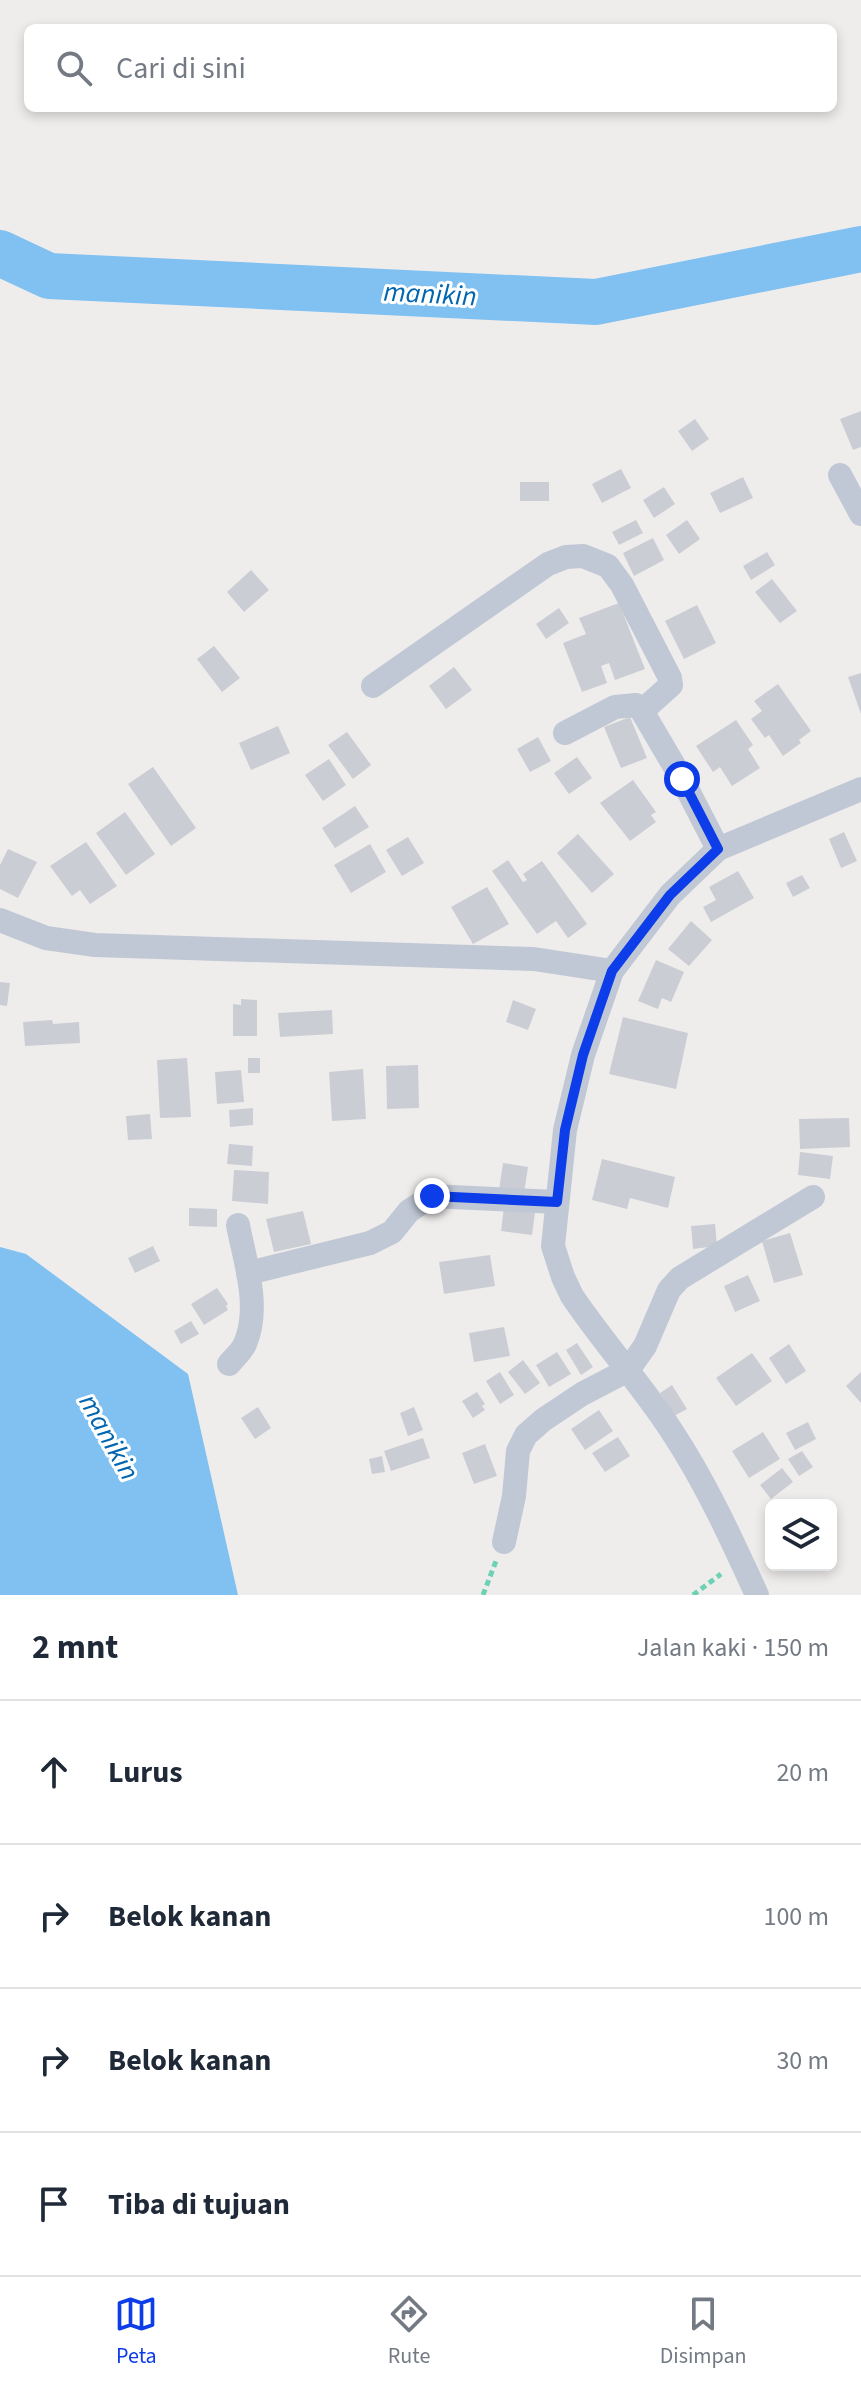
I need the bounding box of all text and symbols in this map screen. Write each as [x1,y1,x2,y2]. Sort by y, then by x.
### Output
search box [24,24,837,112]
icon: search [52,46,96,90]
text: Cari di sini [116,47,246,90]
water label: manikin [382,272,478,316]
route start [664,761,700,797]
route end [414,1178,450,1214]
water label: manikin [69,1386,149,1488]
map controls [765,1499,837,1571]
button: layers [765,1499,837,1571]
text: 2 mnt [32,1623,118,1672]
text: Jalan kaki · 150 m [637,1629,829,1666]
icon: ahead [32,1750,76,1794]
text: Lurus [108,1751,183,1794]
text: 20 m [776,1754,829,1791]
icon: right [32,1894,76,1938]
text: Belok kanan [108,1895,271,1938]
text: 100 m [763,1898,829,1935]
icon: right [32,2038,76,2082]
text: Belok kanan [108,2039,271,2082]
text: 30 m [776,2042,829,2079]
icon: arrive [32,2182,76,2226]
text: Tiba di tujuan [108,2183,290,2226]
tab: Peta [114,2292,158,2372]
tab: Rute [387,2292,431,2372]
tab: Disimpan [660,2292,747,2372]

